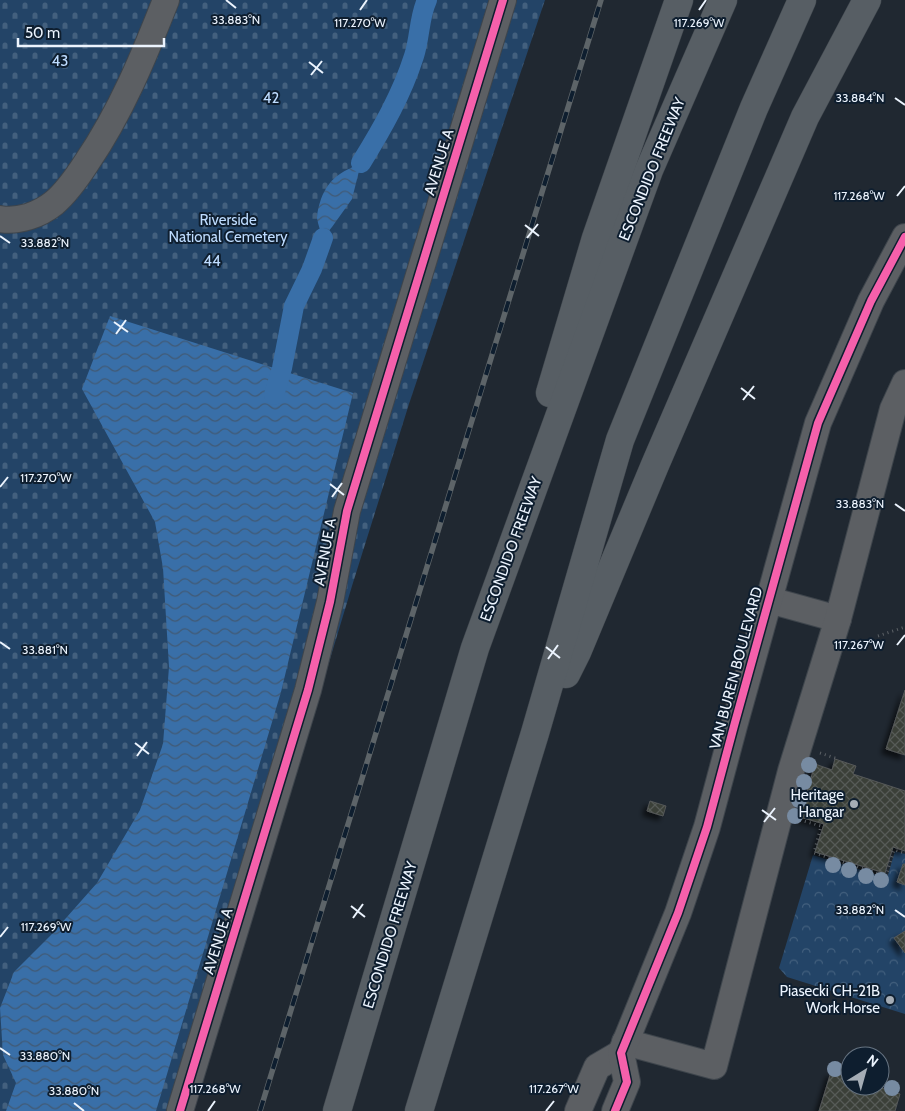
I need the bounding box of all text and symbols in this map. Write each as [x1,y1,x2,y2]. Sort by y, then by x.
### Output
text: 33.883°N [212,12,260,27]
scale bar [18,15,164,47]
text: 117.270°W [334,15,386,30]
text: 117.269°W [674,15,725,30]
text: 50 m [25,24,60,42]
park label: 43 [52,52,68,70]
park label: 42 [263,89,279,107]
text: 33.884°N [836,90,884,105]
street label: ESCONDIDO FREEWAY [615,94,689,243]
street label: AVENUE A [420,126,458,197]
text: 117.268°W [833,188,885,203]
park label: Riverside National Cemetery [169,211,288,246]
text: 33.882°N [21,235,69,250]
park label: 44 [203,252,221,270]
text: 117.270°W [20,470,72,485]
street label: ESCONDIDO FREEWAY [476,474,546,624]
text: 33.883°N [836,496,884,511]
street label: AVENUE A [310,516,340,587]
street label: VAN BUREN BOULEVARD [706,585,766,751]
text: 117.267°W [834,637,885,652]
text: 33.881°N [22,642,68,657]
place label: Heritage Hangar [791,786,844,821]
marker: Heritage Hangar [848,798,860,810]
street label: ESCONDIDO FREEWAY [359,859,421,1011]
text: 33.882°N [836,902,884,917]
street label: AVENUE A [199,905,237,976]
text: 117.269°W [21,919,72,934]
place label: Piasecki CH-21B Work Horse [780,982,880,1017]
marker: Piasecki CH-21B Work Horse [884,994,896,1006]
north arrow [840,1046,890,1096]
text: 33.880°N [20,1048,70,1063]
text: N [863,1050,882,1071]
text: 117.268°W [189,1081,241,1096]
text: 117.267°W [529,1081,580,1096]
text: 33.880°N [49,1083,99,1098]

